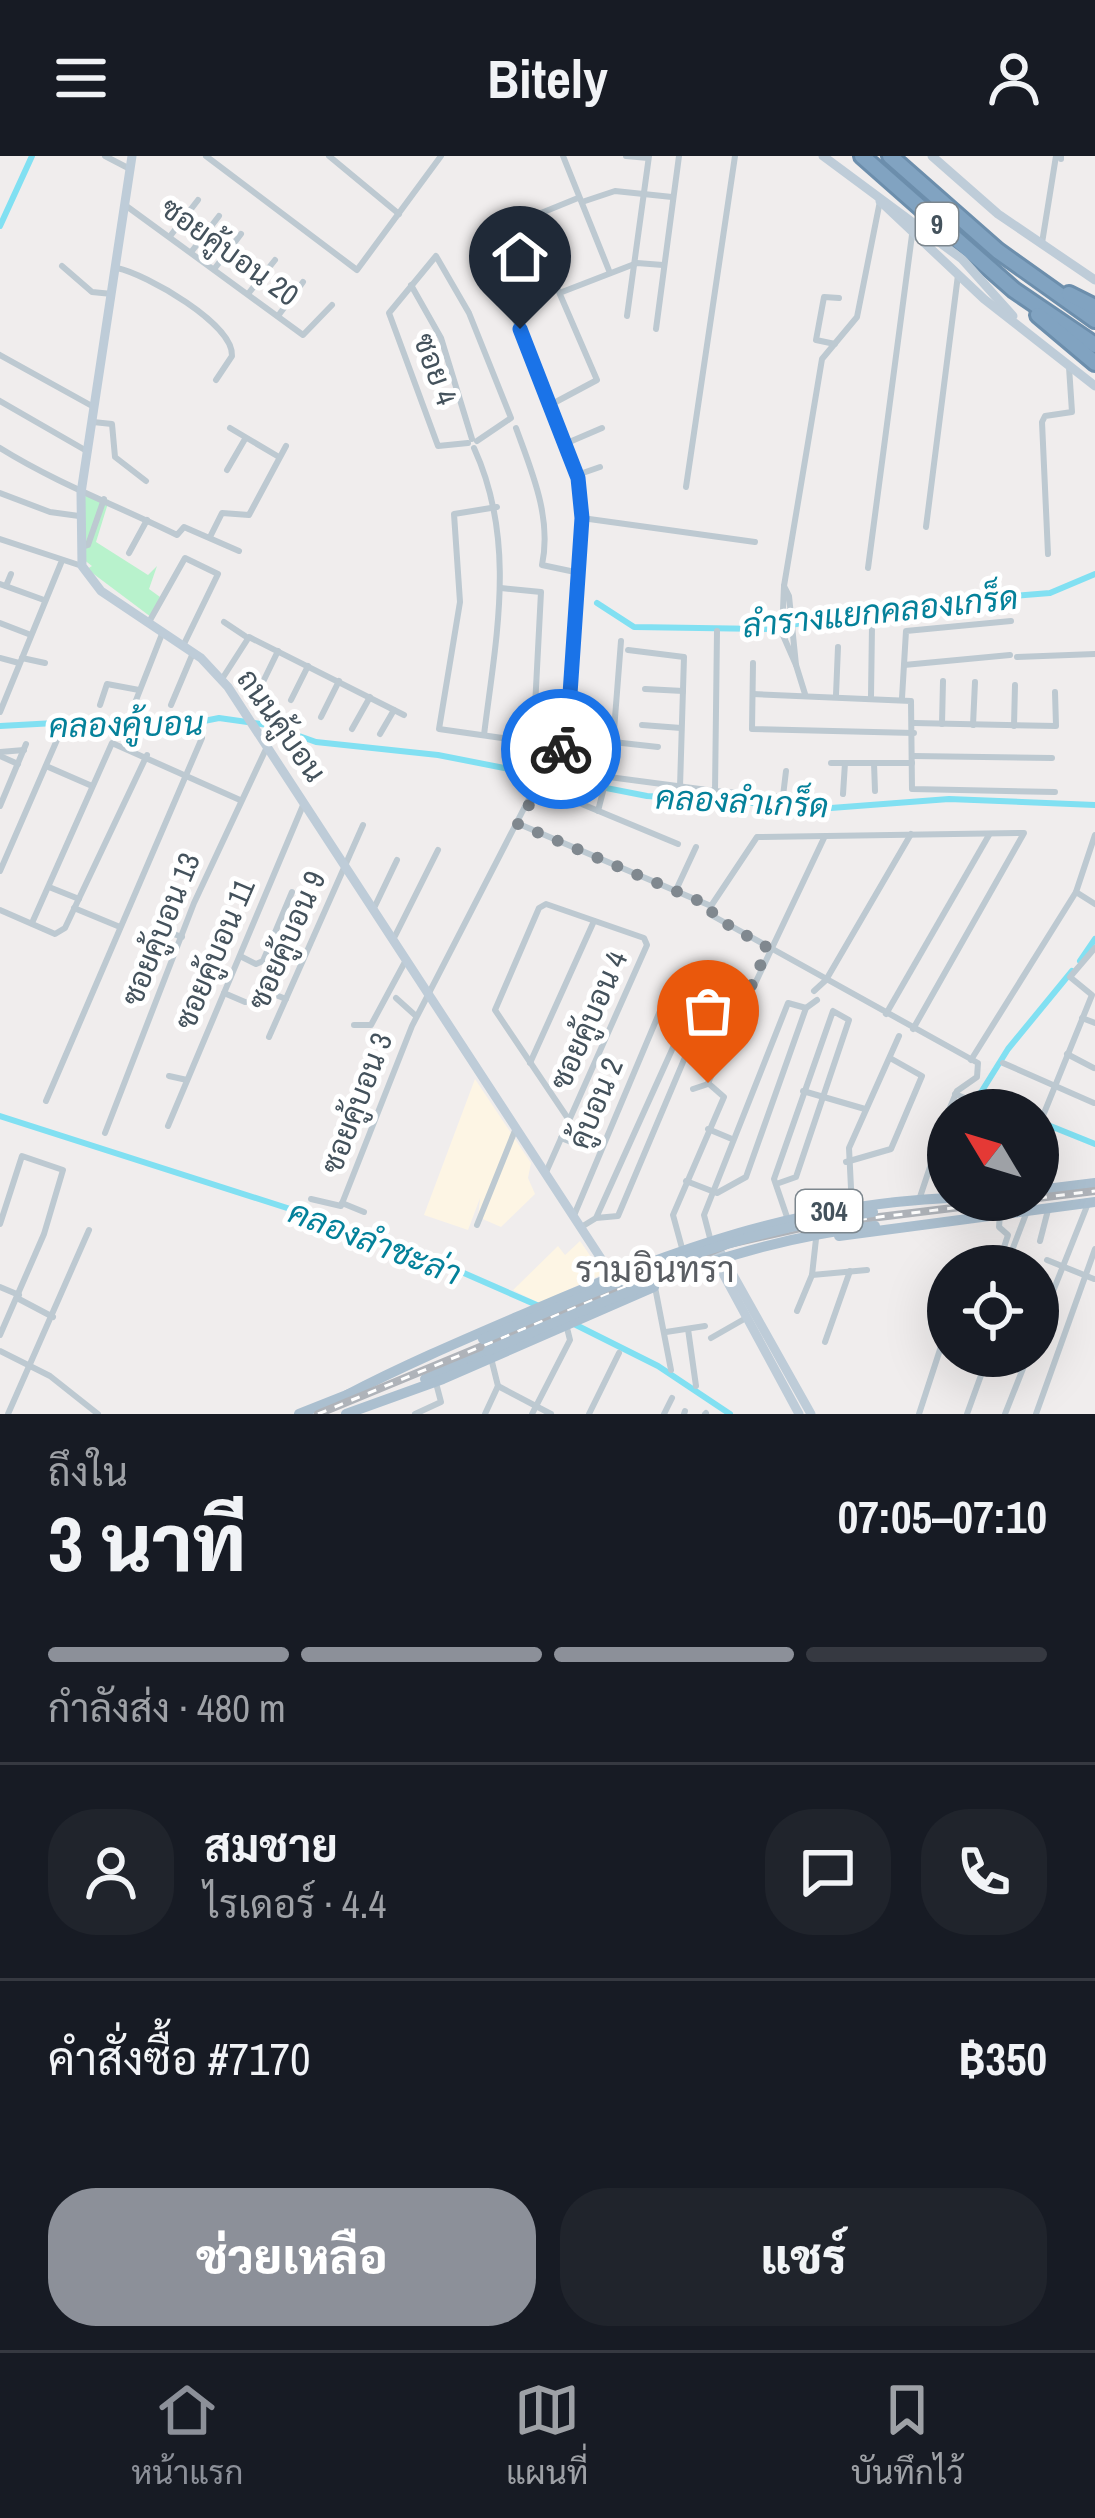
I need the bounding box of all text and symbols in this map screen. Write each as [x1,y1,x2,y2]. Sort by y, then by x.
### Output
text: Bitely [487,42,608,115]
icon: menu [48,45,114,111]
icon: person [981,45,1047,111]
street label: ซอยคู้บอน 20 [152,187,307,315]
road number: 9 [916,203,958,245]
pin [469,206,571,329]
icon: home [487,224,553,290]
street label: ซอย 4 [405,327,468,411]
water label: ลำรางแยกคลองเกร็ด [740,575,1020,647]
street label: ถนนคู้บอน [228,660,336,790]
courier [501,689,621,809]
water label: คลองคู้บอน [48,701,204,748]
icon: bike [528,716,594,782]
water label: คลองลำเกร็ด [654,774,830,828]
street label: ซอยคู้บอน 13 [111,847,210,1012]
street label: ซอยคู้บอน 9 [238,864,335,1016]
street label: ซอยคู้บอน 11 [164,872,265,1036]
street label: ซอยคู้บอน 4 [540,944,637,1096]
pin [657,960,759,1083]
icon: bag [675,978,741,1044]
street label: ซอยคู้บอน 3 [311,1027,402,1180]
street label: คู้บอน 2 [558,1052,633,1155]
north arrow [927,1089,1059,1221]
map controls [927,1089,1059,1377]
water label: คลองลำชะล่า [282,1189,468,1295]
road number: 304 [796,1190,862,1232]
district label: รามอินทรา [575,1245,735,1293]
button: locate [927,1245,1059,1377]
text: ถึงใน [48,1446,128,1498]
text: 07:05–07:10 [838,1486,1047,1547]
text: 3 นาที [48,1490,246,1595]
text: กำลังส่ง · 480 m [48,1682,286,1734]
button: person [48,1809,174,1935]
button: chat [765,1809,891,1935]
button: phone [921,1809,1047,1935]
text: สมชาย [204,1815,338,1876]
text: ไรเดอร์ · 4.4 [204,1878,386,1930]
text: คำสั่งซื้อ #7170 [48,2028,311,2089]
text: ฿350 [958,2028,1047,2089]
button: ช่วยเหลือ [48,2188,536,2326]
button: แชร์ [560,2188,1047,2326]
tab: หน้าแรก [131,2377,243,2494]
tab: แผนที่ [506,2377,588,2494]
tab: บันทึกไว้ [851,2377,964,2494]

